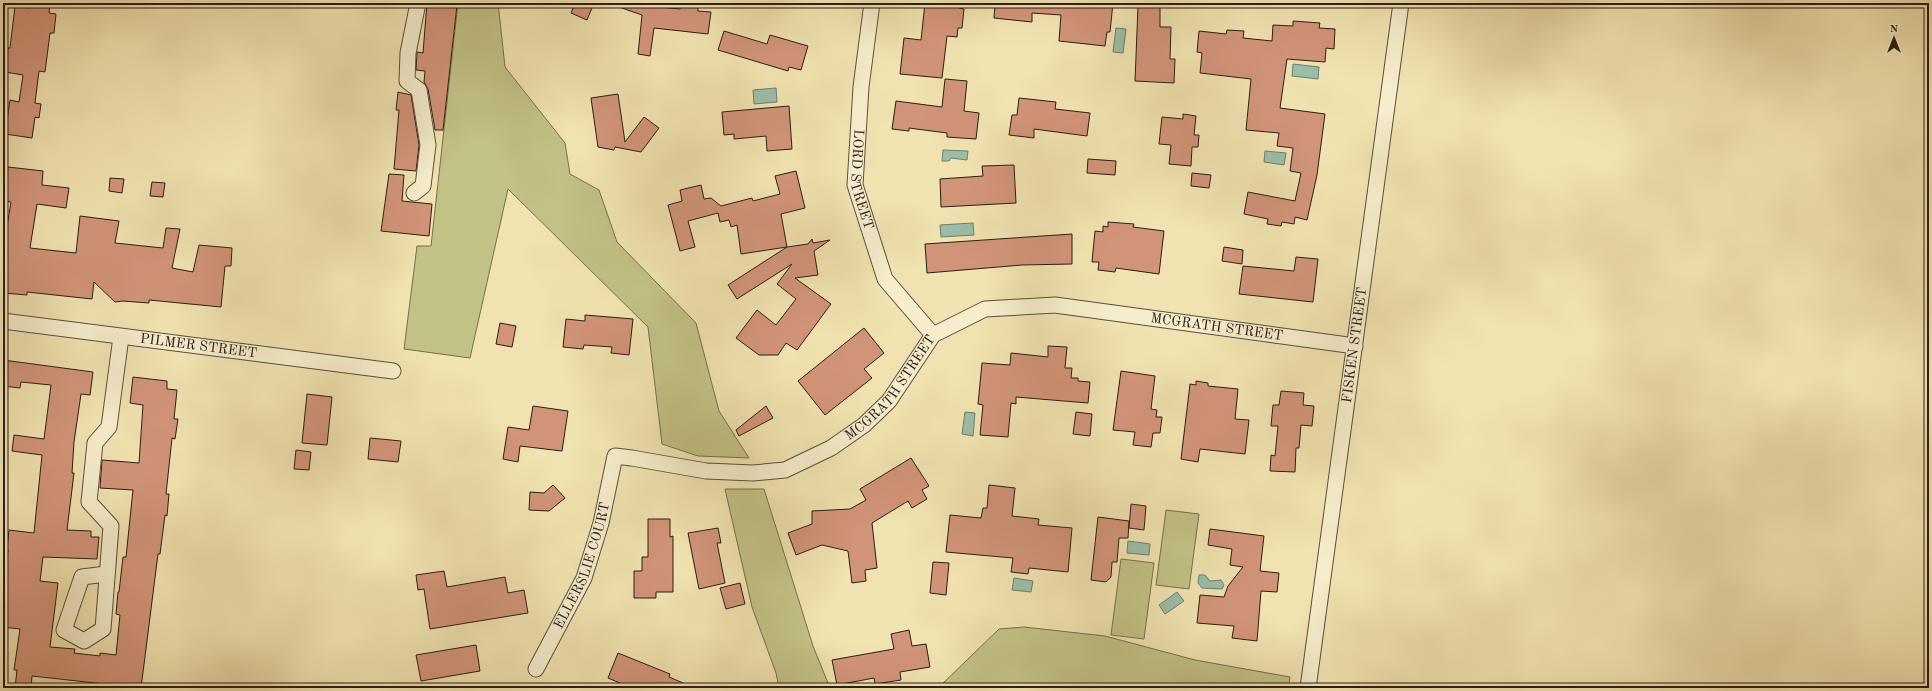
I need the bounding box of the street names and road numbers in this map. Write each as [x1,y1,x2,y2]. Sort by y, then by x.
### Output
street label: LORD STREET [847,129,876,231]
street label: FISKEN STREET [1340,286,1369,404]
street label: MCGRATH STREET [1150,311,1284,343]
street label: PILMER STREET [139,332,258,360]
street label: MCGRATH STREET [842,332,938,443]
street label: ELLERSLIE COURT [551,501,612,631]

